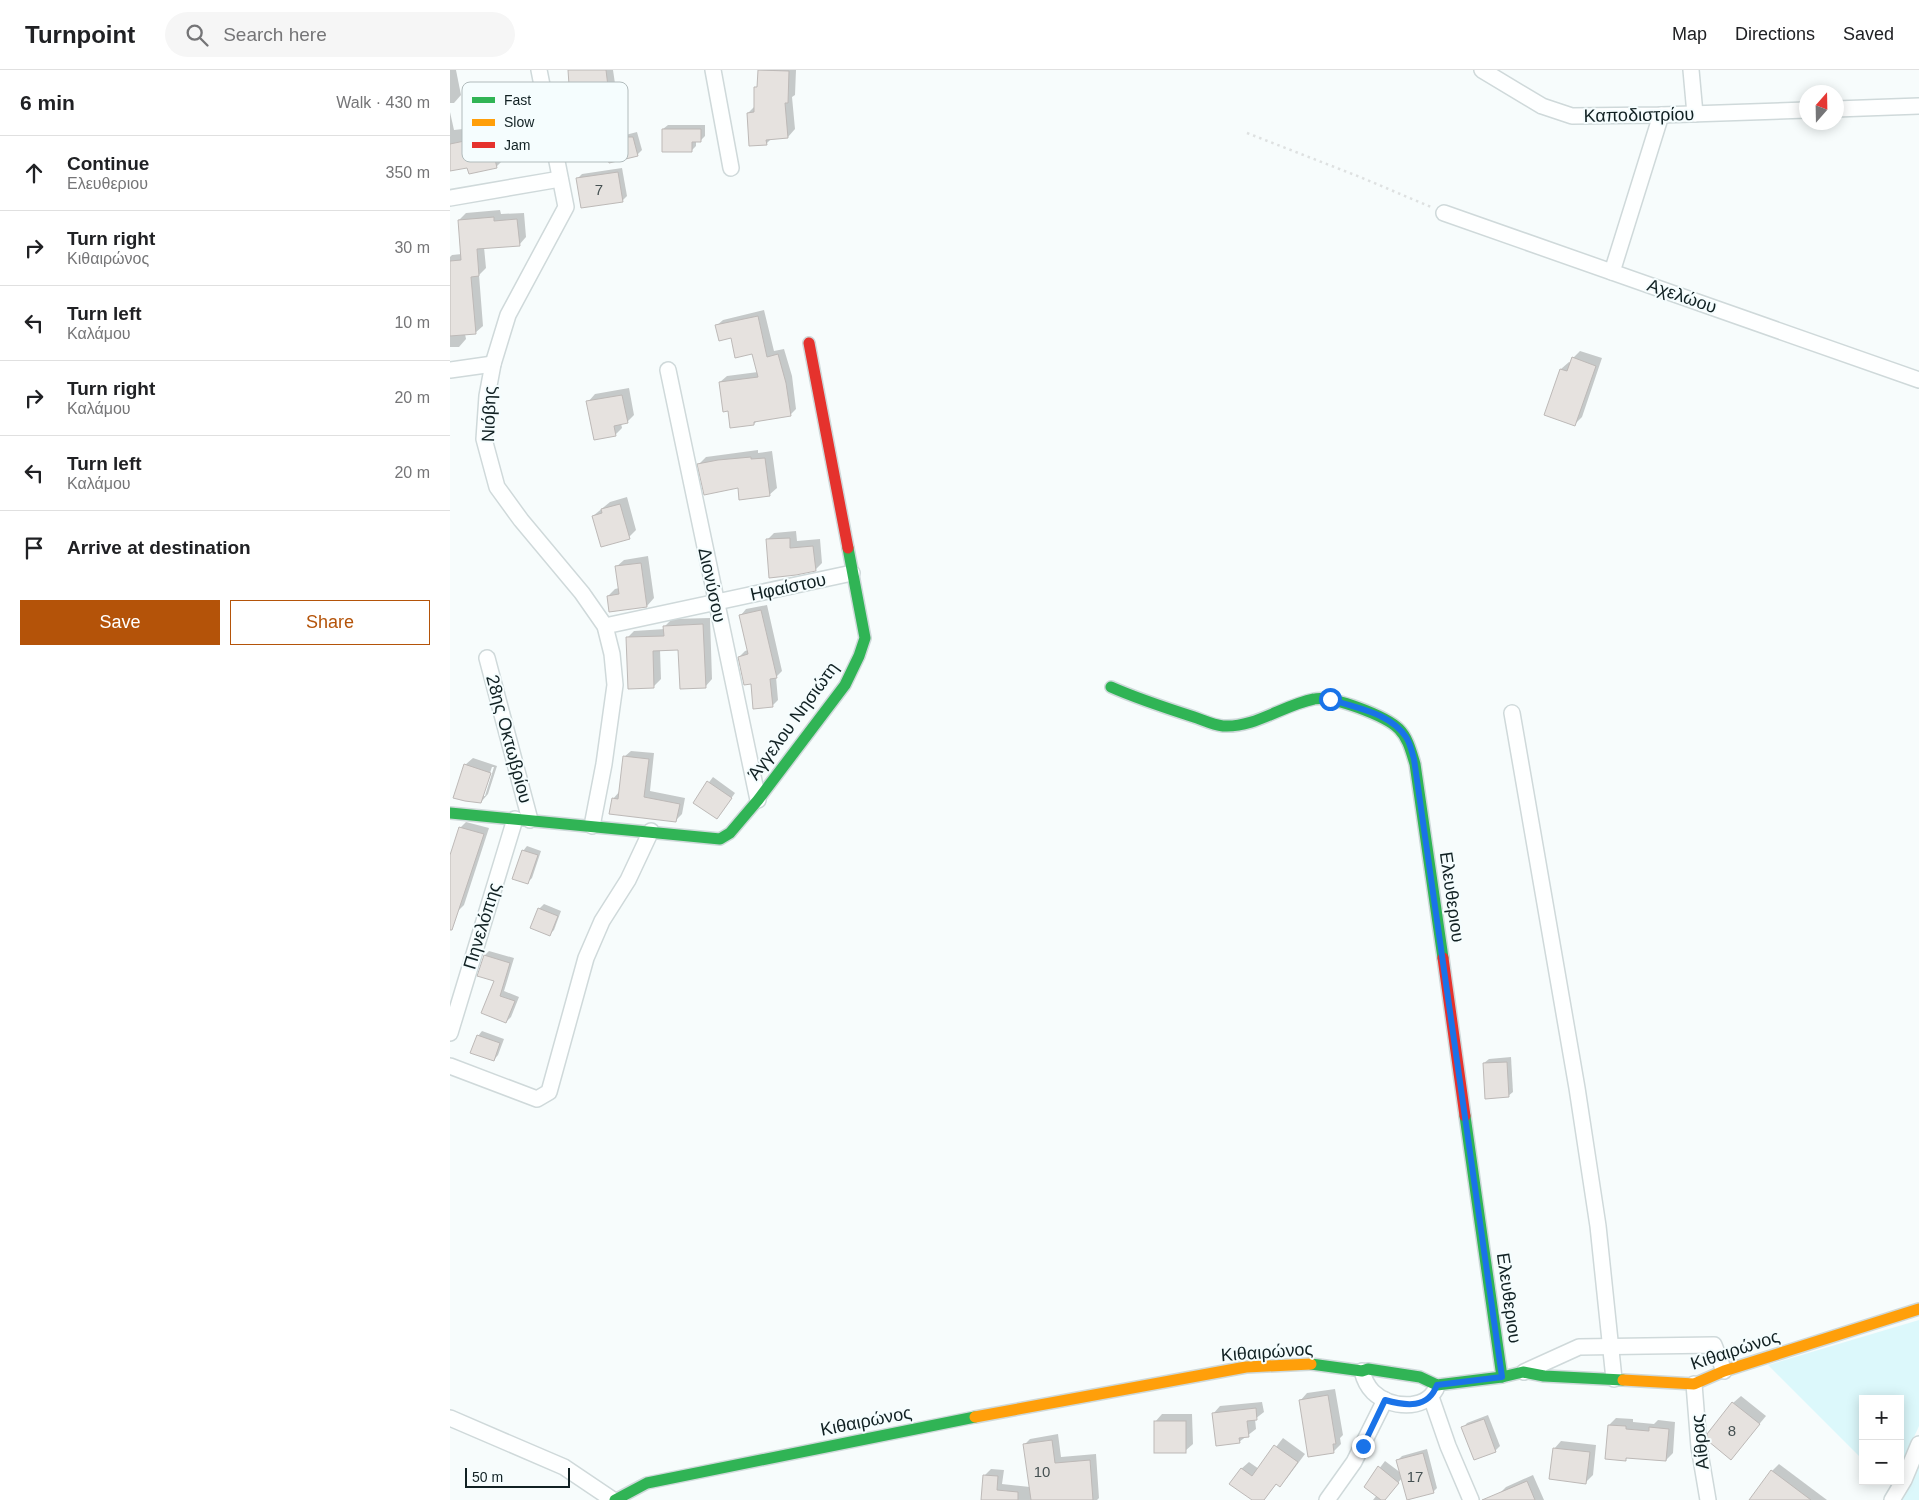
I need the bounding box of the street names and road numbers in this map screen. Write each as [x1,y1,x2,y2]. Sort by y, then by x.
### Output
street label: Καποδιστρίου [1583,104,1695,126]
street label: Αχελώου [1645,275,1719,317]
street label: Νιόβης [478,385,500,442]
street label: Διονύσου [694,546,730,624]
street label: Ηφαίστου [748,569,828,605]
street label: Άγγελου Νησιώτη [744,658,842,784]
street label: 28ης Οκτωβρίου [482,673,536,805]
street label: Ελευθεριου [1436,851,1468,943]
street label: Πηνελόπης [459,880,505,972]
street label: Ελευθεριου [1493,1252,1525,1344]
street label: Κιθαιρώνος [1688,1326,1782,1374]
street label: Κιθαιρώνος [1220,1339,1314,1365]
street label: Κιθαιρώνος [819,1402,914,1440]
street label: Αίθρας [1687,1413,1713,1471]

